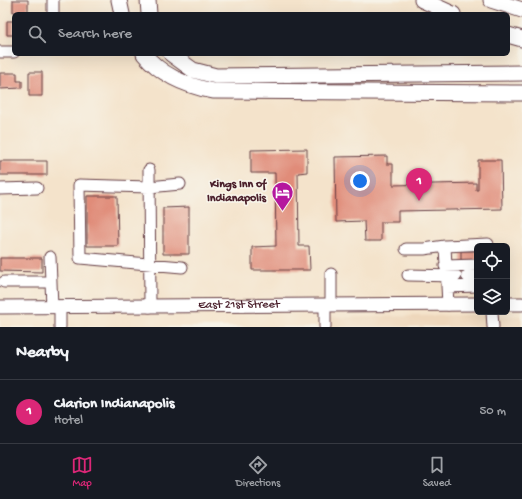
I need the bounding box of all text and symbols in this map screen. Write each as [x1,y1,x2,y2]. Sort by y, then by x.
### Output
search box [12,12,510,56]
icon: search [26,23,48,45]
text: Search here [58,25,132,43]
pin: 1 [406,168,432,201]
your location [350,171,370,191]
place label: Kings Inn of Indianapolis [207,178,267,206]
hotel icon: Kings Inn of Indianapolis [269,179,295,212]
map controls [474,243,510,315]
button: locate [474,243,510,279]
button: layers [474,279,510,315]
street label: East 21st Street [198,298,281,313]
text: Nearby [16,343,69,363]
text: Clarion Indianapolis [54,395,175,413]
text: 1 [26,404,32,419]
text: 50 m [479,404,506,419]
text: Hotel [54,413,83,428]
tab: Map [71,454,93,490]
tab: Directions [236,454,280,490]
tab: Saved [423,454,451,490]

